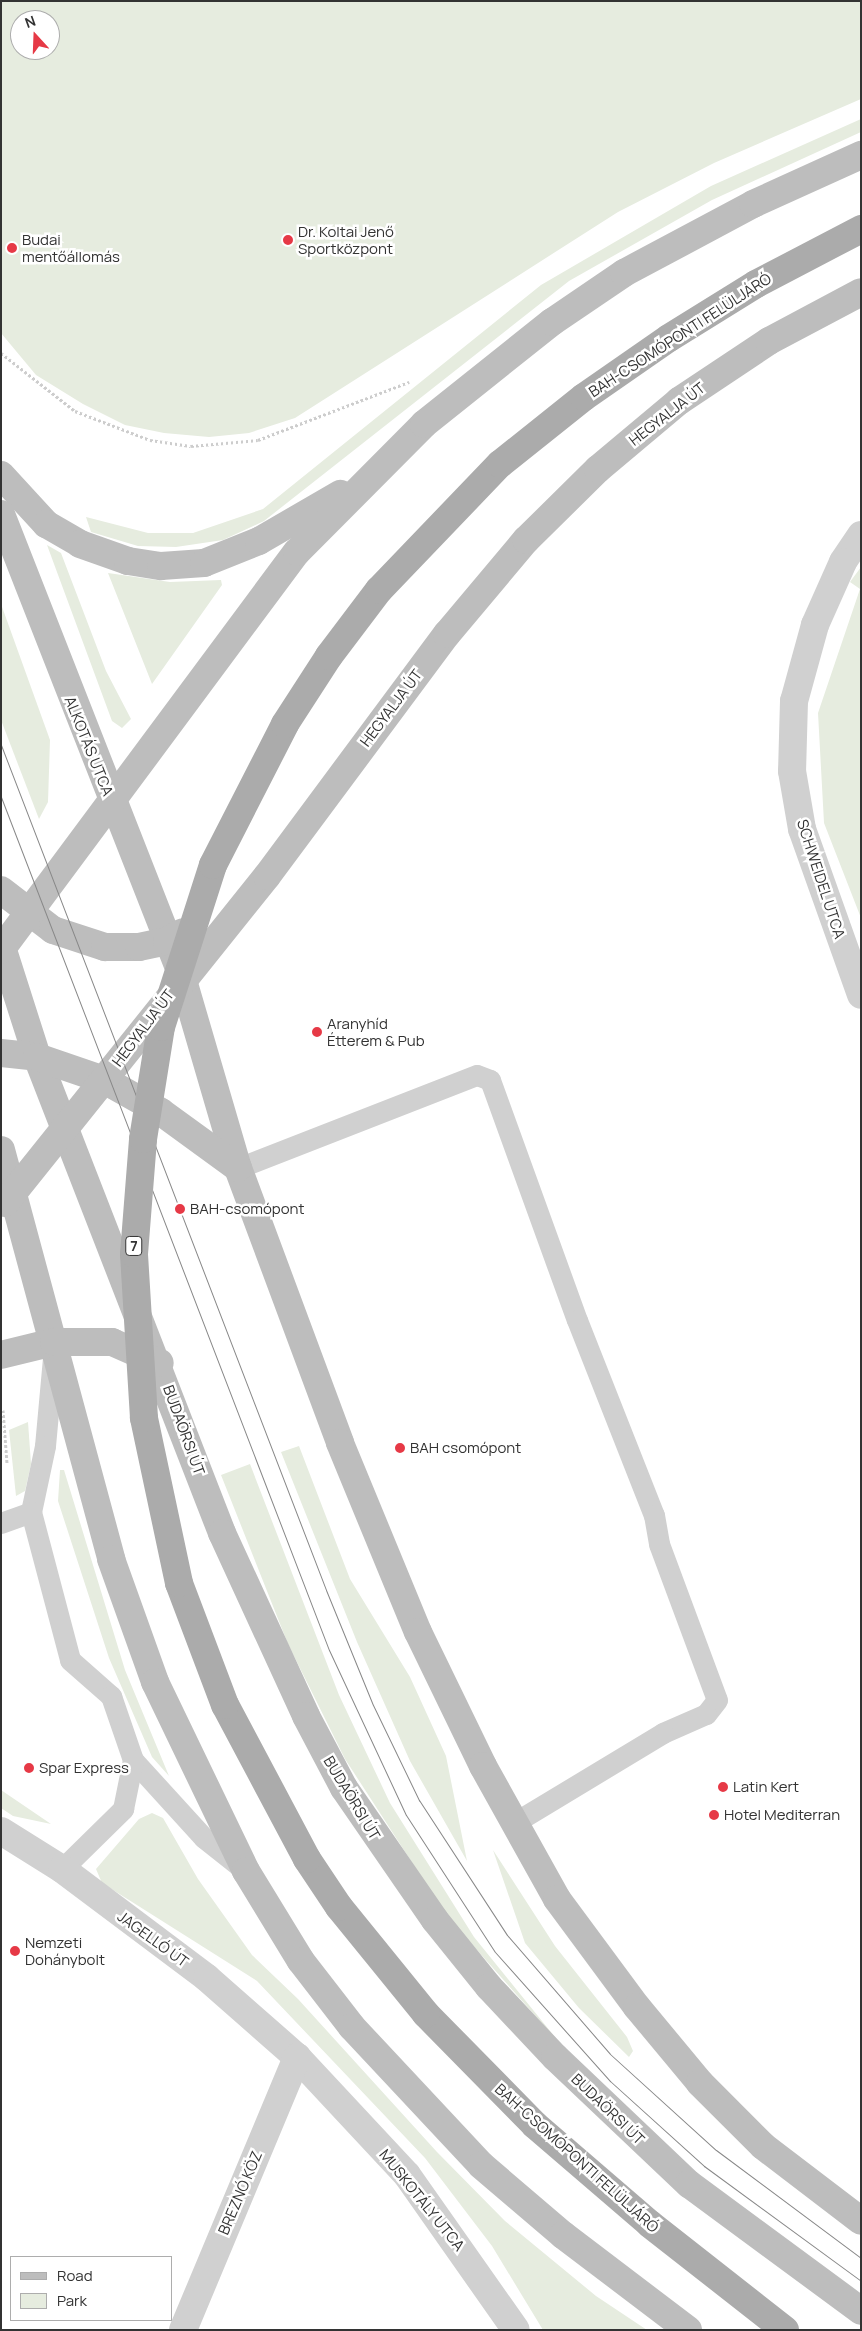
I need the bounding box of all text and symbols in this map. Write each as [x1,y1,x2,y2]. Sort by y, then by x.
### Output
north arrow [10,10,60,60]
text: N [22,11,38,32]
place label: Dr. Koltai Jenő Sportközpont [298,222,394,257]
place label: Budai mentőállomás [22,230,120,265]
marker: Dr. Koltai Jenő Sportközpont [282,234,294,246]
marker: Budai mentőállomás [6,242,18,254]
street label: BAH-CSOMÓPONTI FELÜLJÁRÓ [585,269,775,401]
street label: HEGYALJA ÚT [625,379,709,449]
street label: HEGYALJA ÚT [356,666,426,750]
street label: ALKOTÁS UTCA [61,694,117,798]
street label: SCHWEIDEL UTCA [793,817,849,941]
street label: HEGYALJA ÚT [108,986,178,1070]
place label: Aranyhíd Étterem & Pub [327,1014,425,1049]
marker: Aranyhíd Étterem & Pub [311,1026,323,1038]
place label: BAH-csomópont [190,1200,305,1218]
marker: BAH-csomópont [174,1203,186,1215]
road number: 7 [125,1234,143,1258]
street label: BUDAÖRSI ÚT [159,1383,209,1477]
place label: BAH csomópont [410,1439,521,1457]
marker: BAH csomópont [394,1442,406,1454]
street label: BUDAÖRSI ÚT [320,1753,384,1843]
place label: Spar Express [39,1759,129,1777]
marker: Spar Express [23,1762,35,1774]
place label: Latin Kert [733,1778,799,1796]
marker: Latin Kert [717,1781,729,1793]
place label: Hotel Mediterran [724,1806,840,1824]
marker: Hotel Mediterran [708,1809,720,1821]
street label: JAGELLÓ ÚT [114,1907,192,1971]
place label: Nemzeti Dohánybolt [25,1933,105,1968]
marker: Nemzeti Dohánybolt [9,1945,21,1957]
street label: BUDAÖRSI ÚT [568,2070,648,2148]
street label: BAH-CSOMÓPONTI FELÜLJÁRÓ [491,2080,663,2236]
street label: MUSKOTÁLY UTCA [375,2145,469,2255]
street label: BREZNÓ KÖZ [214,2149,266,2237]
legend [10,2256,172,2321]
text: Road [57,2265,93,2286]
text: Park [57,2290,87,2311]

